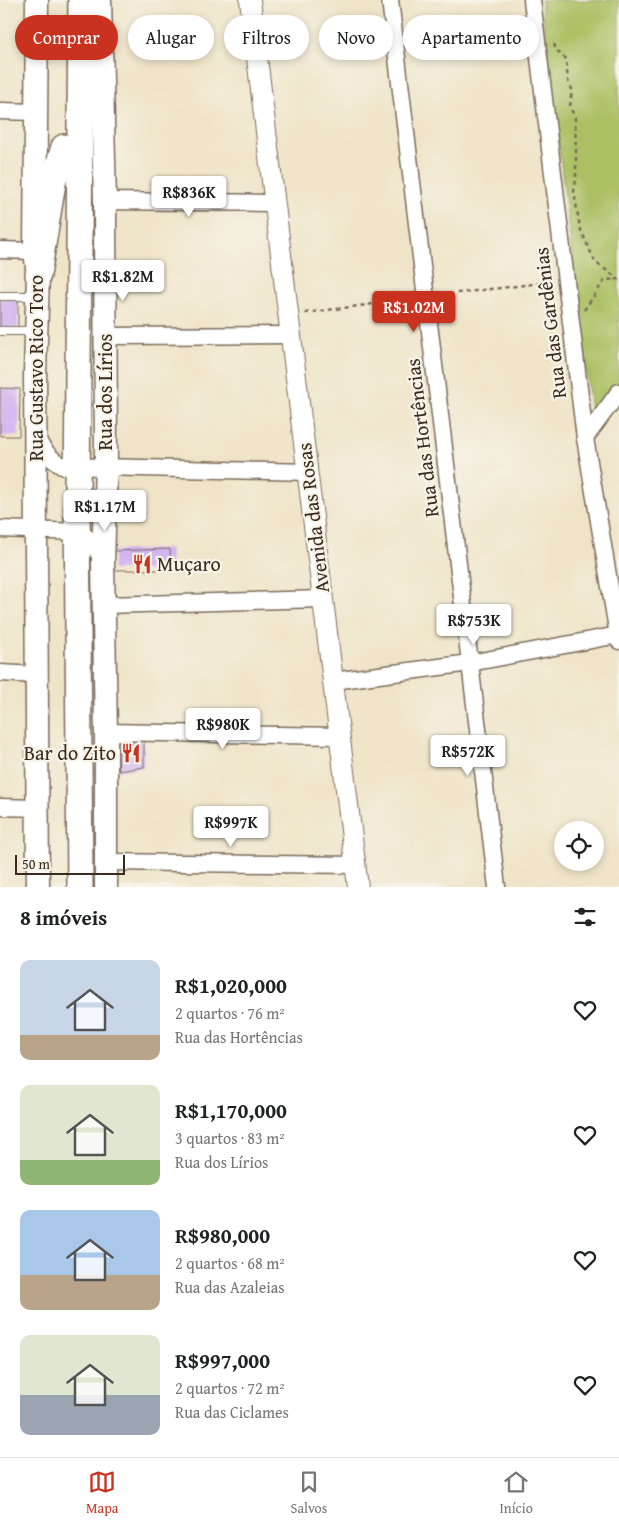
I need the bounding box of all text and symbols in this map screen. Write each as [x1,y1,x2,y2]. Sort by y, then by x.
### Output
chip: Comprar [15,15,118,60]
chip: Alugar [128,15,214,60]
chip: Filtros [224,15,309,60]
chip: Novo [319,15,393,60]
chip: Apartamento [403,15,539,60]
pin: R$836K [148,176,230,218]
text: R$836K [162,180,216,204]
street label: Rua das Gardênias [526,246,573,400]
pin: R$1.82M [77,260,169,302]
text: R$1.82M [92,264,154,288]
street label: Rua Gustavo Rico Toro [21,275,50,461]
pin: R$1.02M [368,290,460,333]
text: R$1.02M [383,295,445,319]
street label: Rua dos Lírios [90,334,119,450]
street label: Rua das Hortências [397,357,446,519]
street label: Avenida das Rosas [289,441,336,595]
pin: R$1.17M [59,490,151,532]
text: R$1.17M [74,494,136,518]
place label: Muçaro [157,549,221,578]
restaurant icon: Muçaro [131,553,153,575]
pin: R$753K [433,604,515,646]
text: R$753K [447,608,501,632]
pin: R$980K [182,708,264,750]
text: R$980K [196,712,250,736]
pin: R$572K [427,734,509,777]
place label: Bar do Zito [24,738,116,767]
text: R$572K [441,739,495,763]
restaurant icon: Bar do Zito [120,742,142,764]
pin: R$997K [190,806,272,848]
text: R$997K [204,810,258,834]
map controls [554,821,604,871]
button: locate [554,821,604,871]
scale bar [15,852,125,875]
text: 50 m [22,854,50,874]
text: 8 imóveis [20,902,107,933]
icon: filters [571,903,599,931]
text: R$1,020,000 [175,970,287,1001]
icon: home [60,980,120,1040]
icon: heart [571,996,599,1024]
text: 2 quartos · 76 m² [175,1001,285,1025]
text: Rua das Hortências [175,1025,303,1049]
text: R$1,170,000 [175,1095,287,1126]
icon: home [60,1105,120,1165]
icon: heart [571,1121,599,1149]
text: 3 quartos · 83 m² [175,1126,285,1150]
text: Rua dos Lírios [175,1150,268,1174]
text: R$980,000 [175,1220,270,1251]
icon: home [60,1230,120,1290]
icon: heart [571,1246,599,1274]
text: 2 quartos · 68 m² [175,1251,285,1275]
text: Rua das Azaleias [175,1275,285,1299]
text: R$997,000 [175,1345,270,1376]
icon: home [60,1355,120,1415]
icon: heart [571,1371,599,1399]
text: 2 quartos · 72 m² [175,1376,285,1400]
text: Rua das Ciclames [175,1400,289,1424]
tab: Mapa [86,1468,118,1518]
tab: Salvos [291,1468,327,1518]
tab: Início [500,1468,533,1518]

